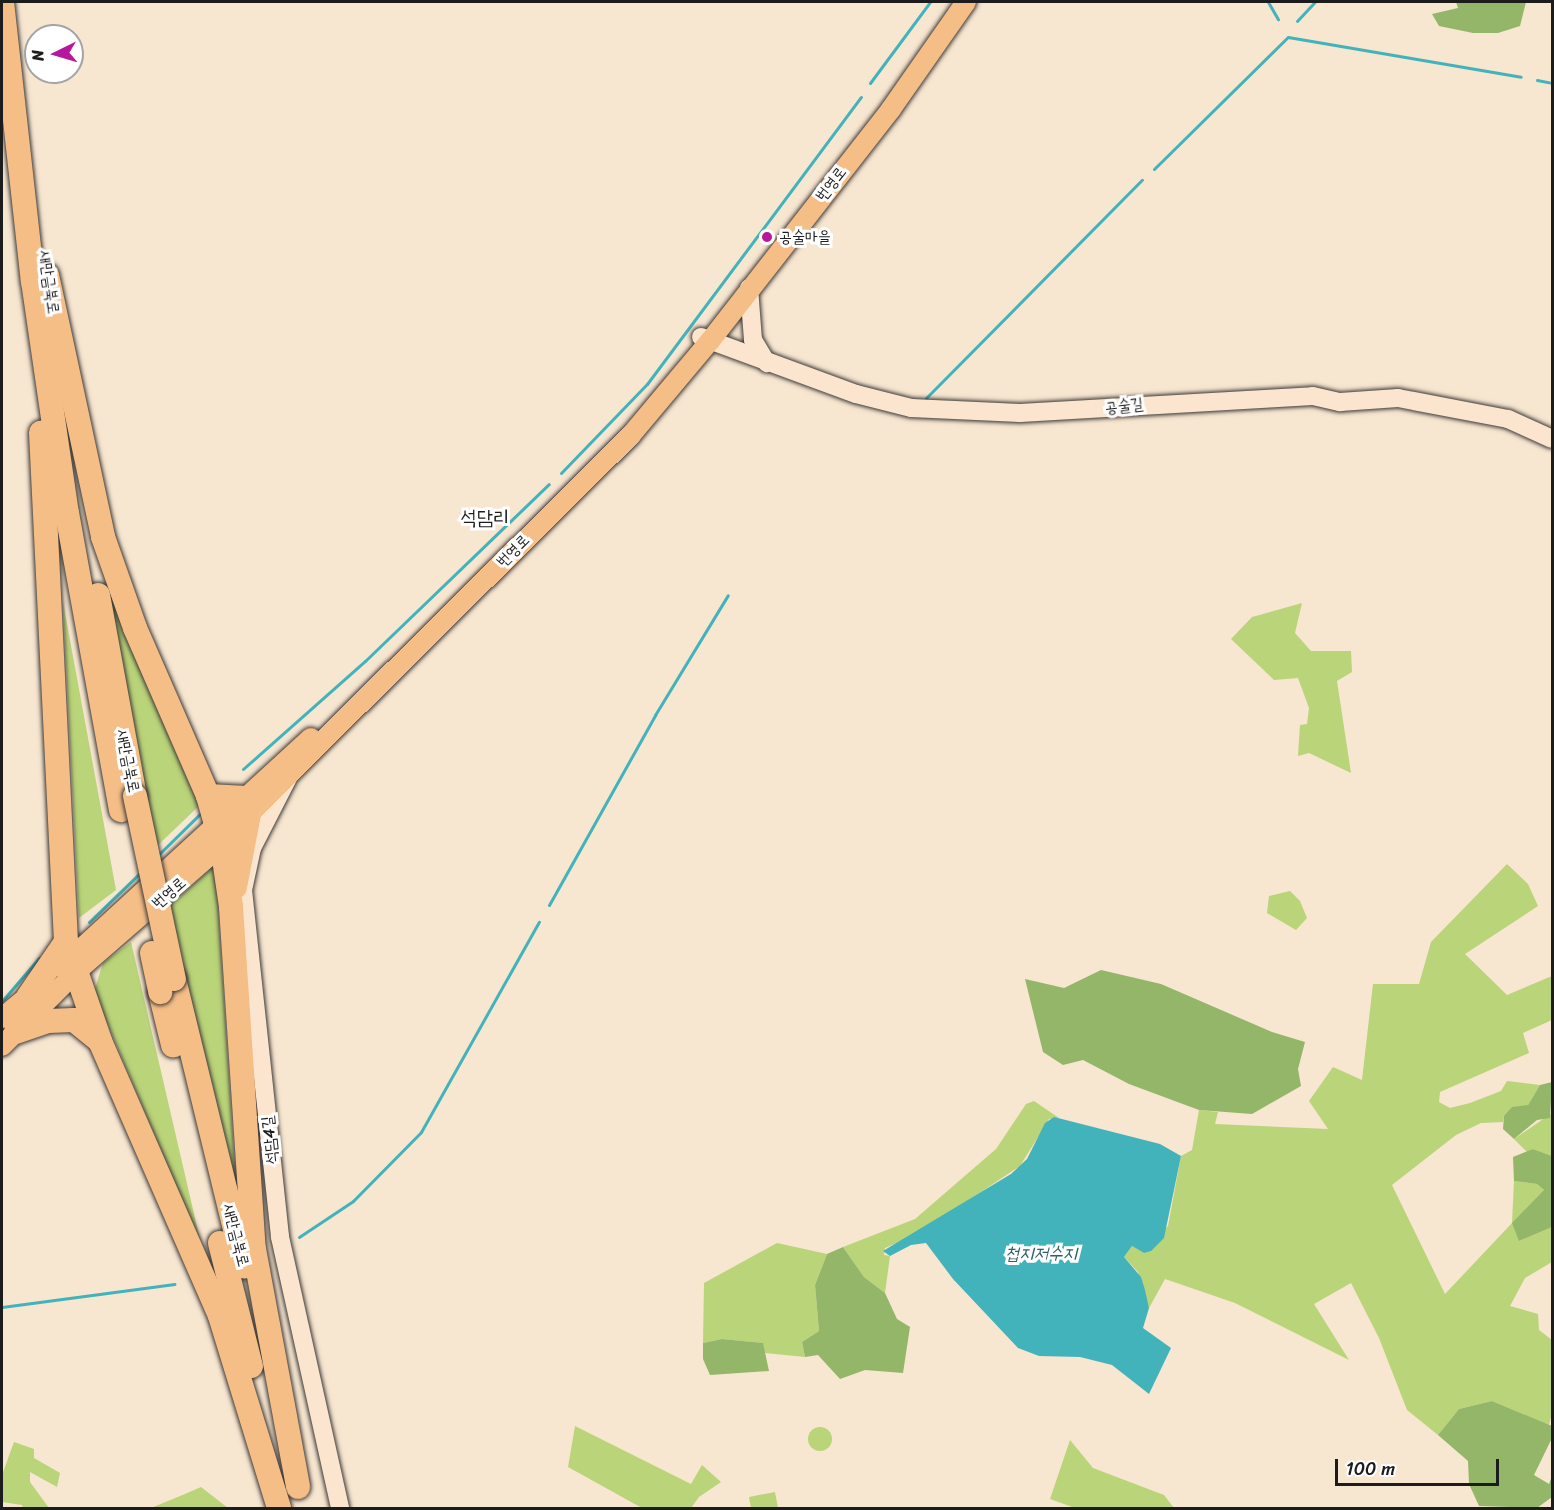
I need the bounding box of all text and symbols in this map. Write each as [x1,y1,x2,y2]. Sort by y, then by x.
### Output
north arrow [24,24,84,84]
text: N [23,49,52,62]
street label: 번영로 [812,163,850,205]
place label: 공술마을 [779,227,831,247]
marker: 공술마을 [760,230,774,244]
street label: 새만금북로 [35,249,63,315]
street label: 공술길 [1104,394,1144,418]
district label: 석담리 [461,505,509,529]
street label: 번영로 [493,531,533,571]
street label: 새만금북로 [112,728,144,794]
street label: 번영로 [148,873,190,913]
street label: 석담4길 [258,1115,282,1165]
street label: 새만금북로 [219,1201,253,1269]
water label: 첩지저수지 [1005,1242,1077,1264]
scale bar [1338,1447,1502,1485]
text: 100 m [1346,1453,1395,1485]

